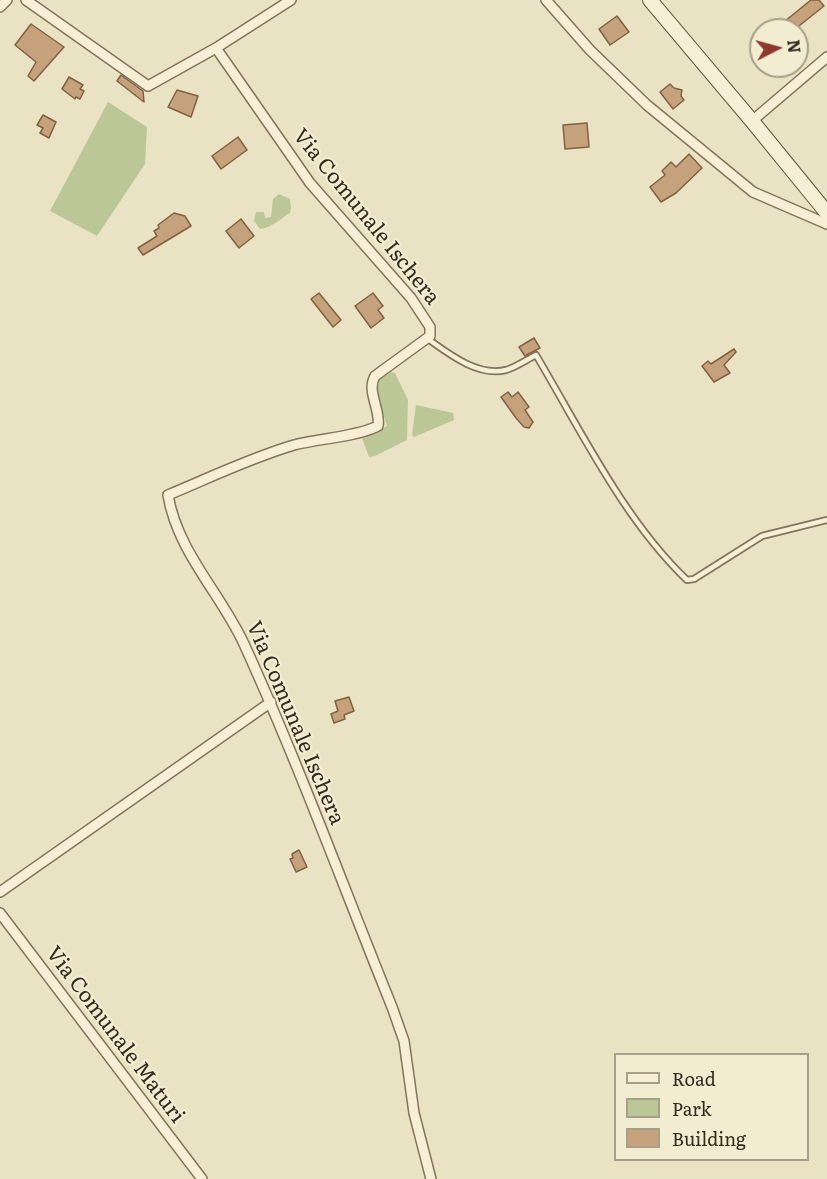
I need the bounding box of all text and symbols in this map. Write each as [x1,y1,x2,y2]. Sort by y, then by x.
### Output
north arrow [749,18,809,78]
text: N [782,38,808,54]
street label: Via Comunale Ischera [287,124,445,310]
street label: Via Comunale Ischera [241,617,349,829]
street label: Via Comunale Maturi [40,942,190,1128]
legend [614,1053,809,1161]
text: Road [672,1065,716,1092]
text: Park [672,1095,711,1122]
text: Building [672,1125,746,1152]

